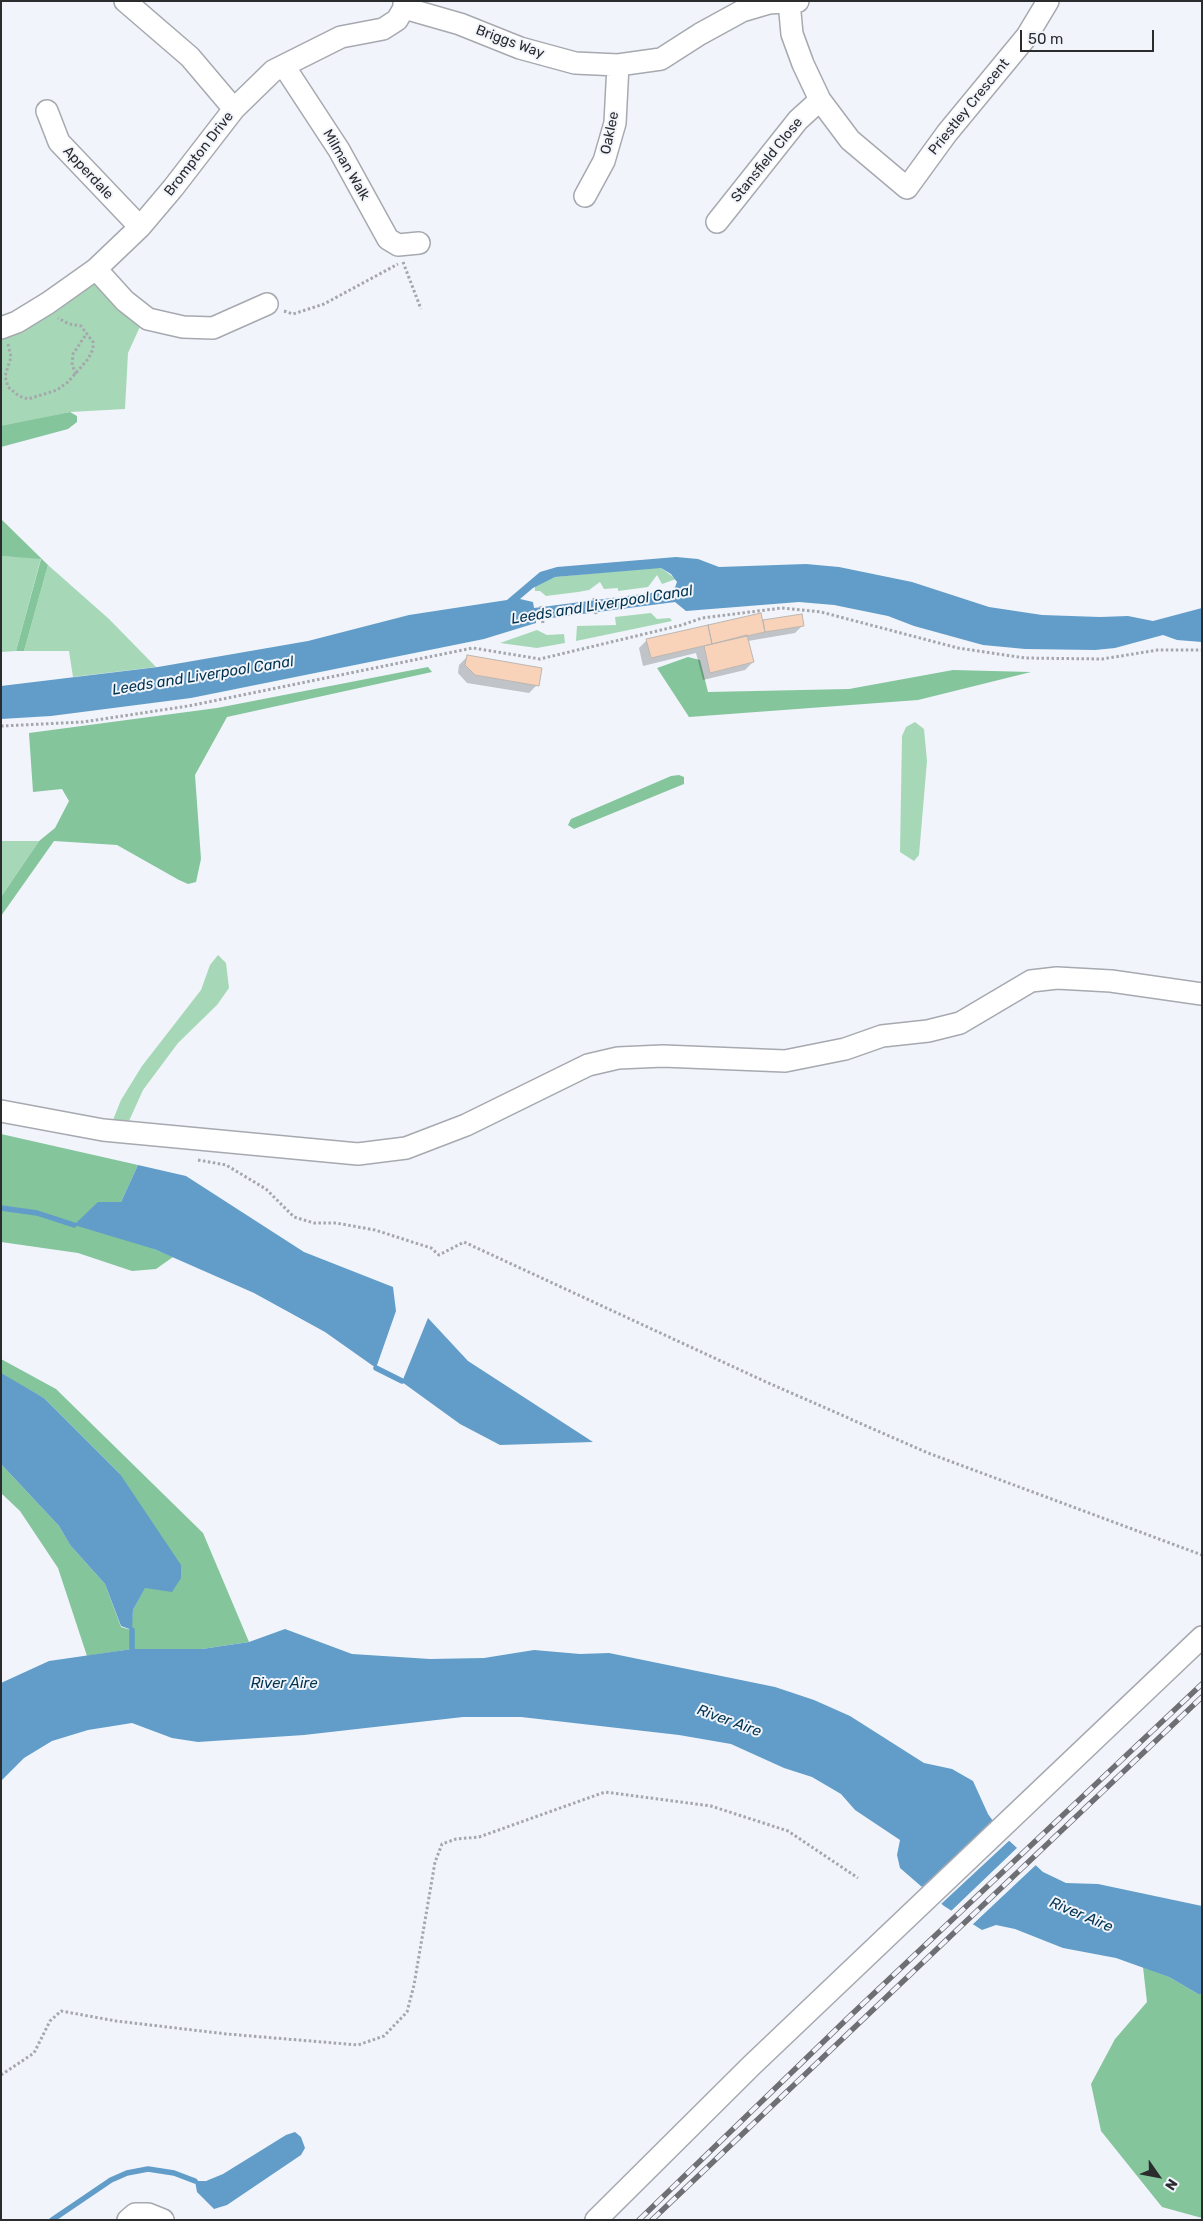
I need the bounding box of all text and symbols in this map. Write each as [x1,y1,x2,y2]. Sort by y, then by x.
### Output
scale bar [1023,20,1157,52]
street label: Briggs Way [474,22,546,62]
text: 50 m [1028,30,1063,48]
street label: Priestley Crescent [925,55,1013,159]
street label: Brompton Drive [161,108,237,200]
street label: Oaklee [597,110,623,156]
street label: Stansfield Close [728,114,806,206]
street label: Milman Walk [319,126,373,204]
street label: Apperdale [59,143,117,203]
water label: Leeds and Liverpool Canal [510,582,694,628]
water label: Leeds and Liverpool Canal [111,653,295,699]
water label: River Aire [250,1675,318,1693]
water label: River Aire [694,1701,764,1741]
water label: River Aire [1047,1894,1115,1936]
north arrow [1133,2151,1183,2201]
text: N [1161,2176,1181,2193]

